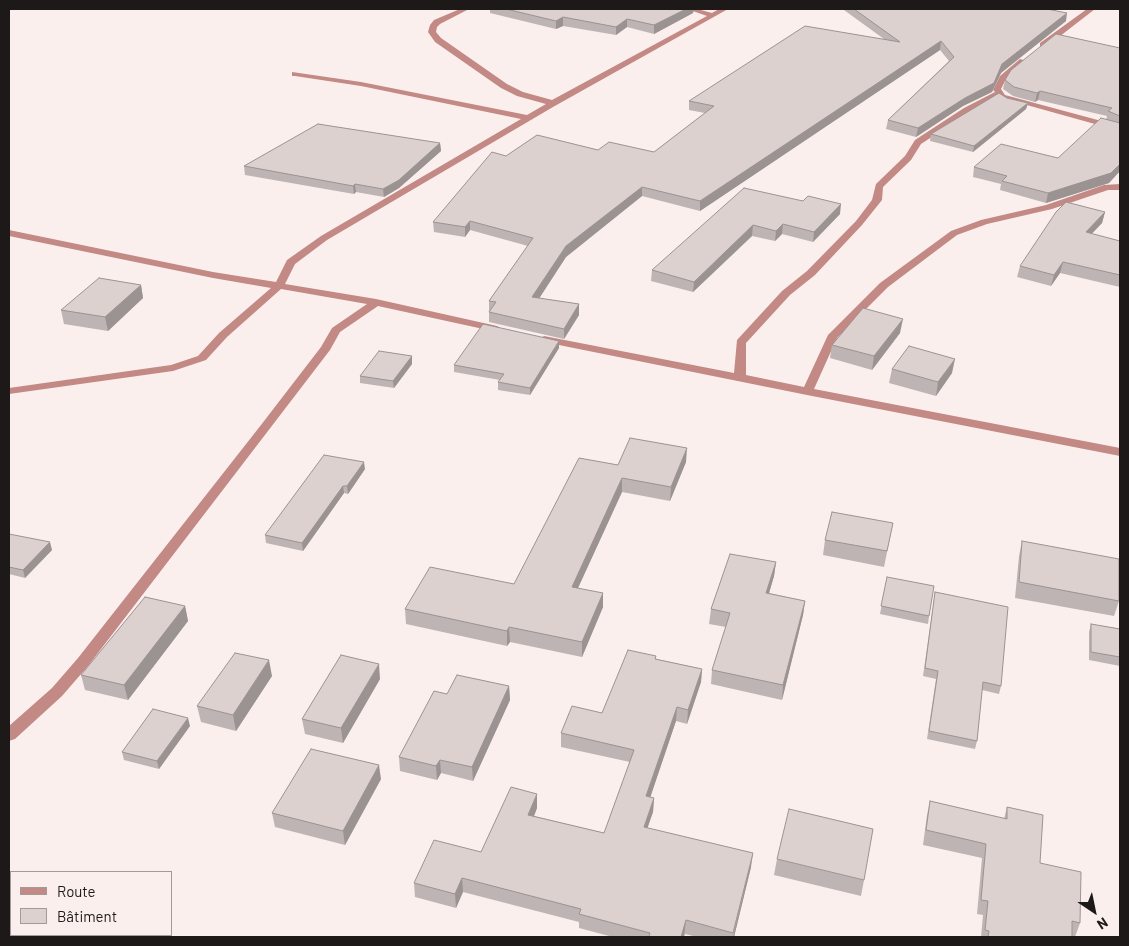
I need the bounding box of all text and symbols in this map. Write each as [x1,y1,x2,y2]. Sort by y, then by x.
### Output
legend [10,871,172,936]
text: Route [57,882,96,900]
north arrow [1069,886,1119,936]
text: Bâtiment [57,907,117,925]
text: N [1094,914,1111,934]

